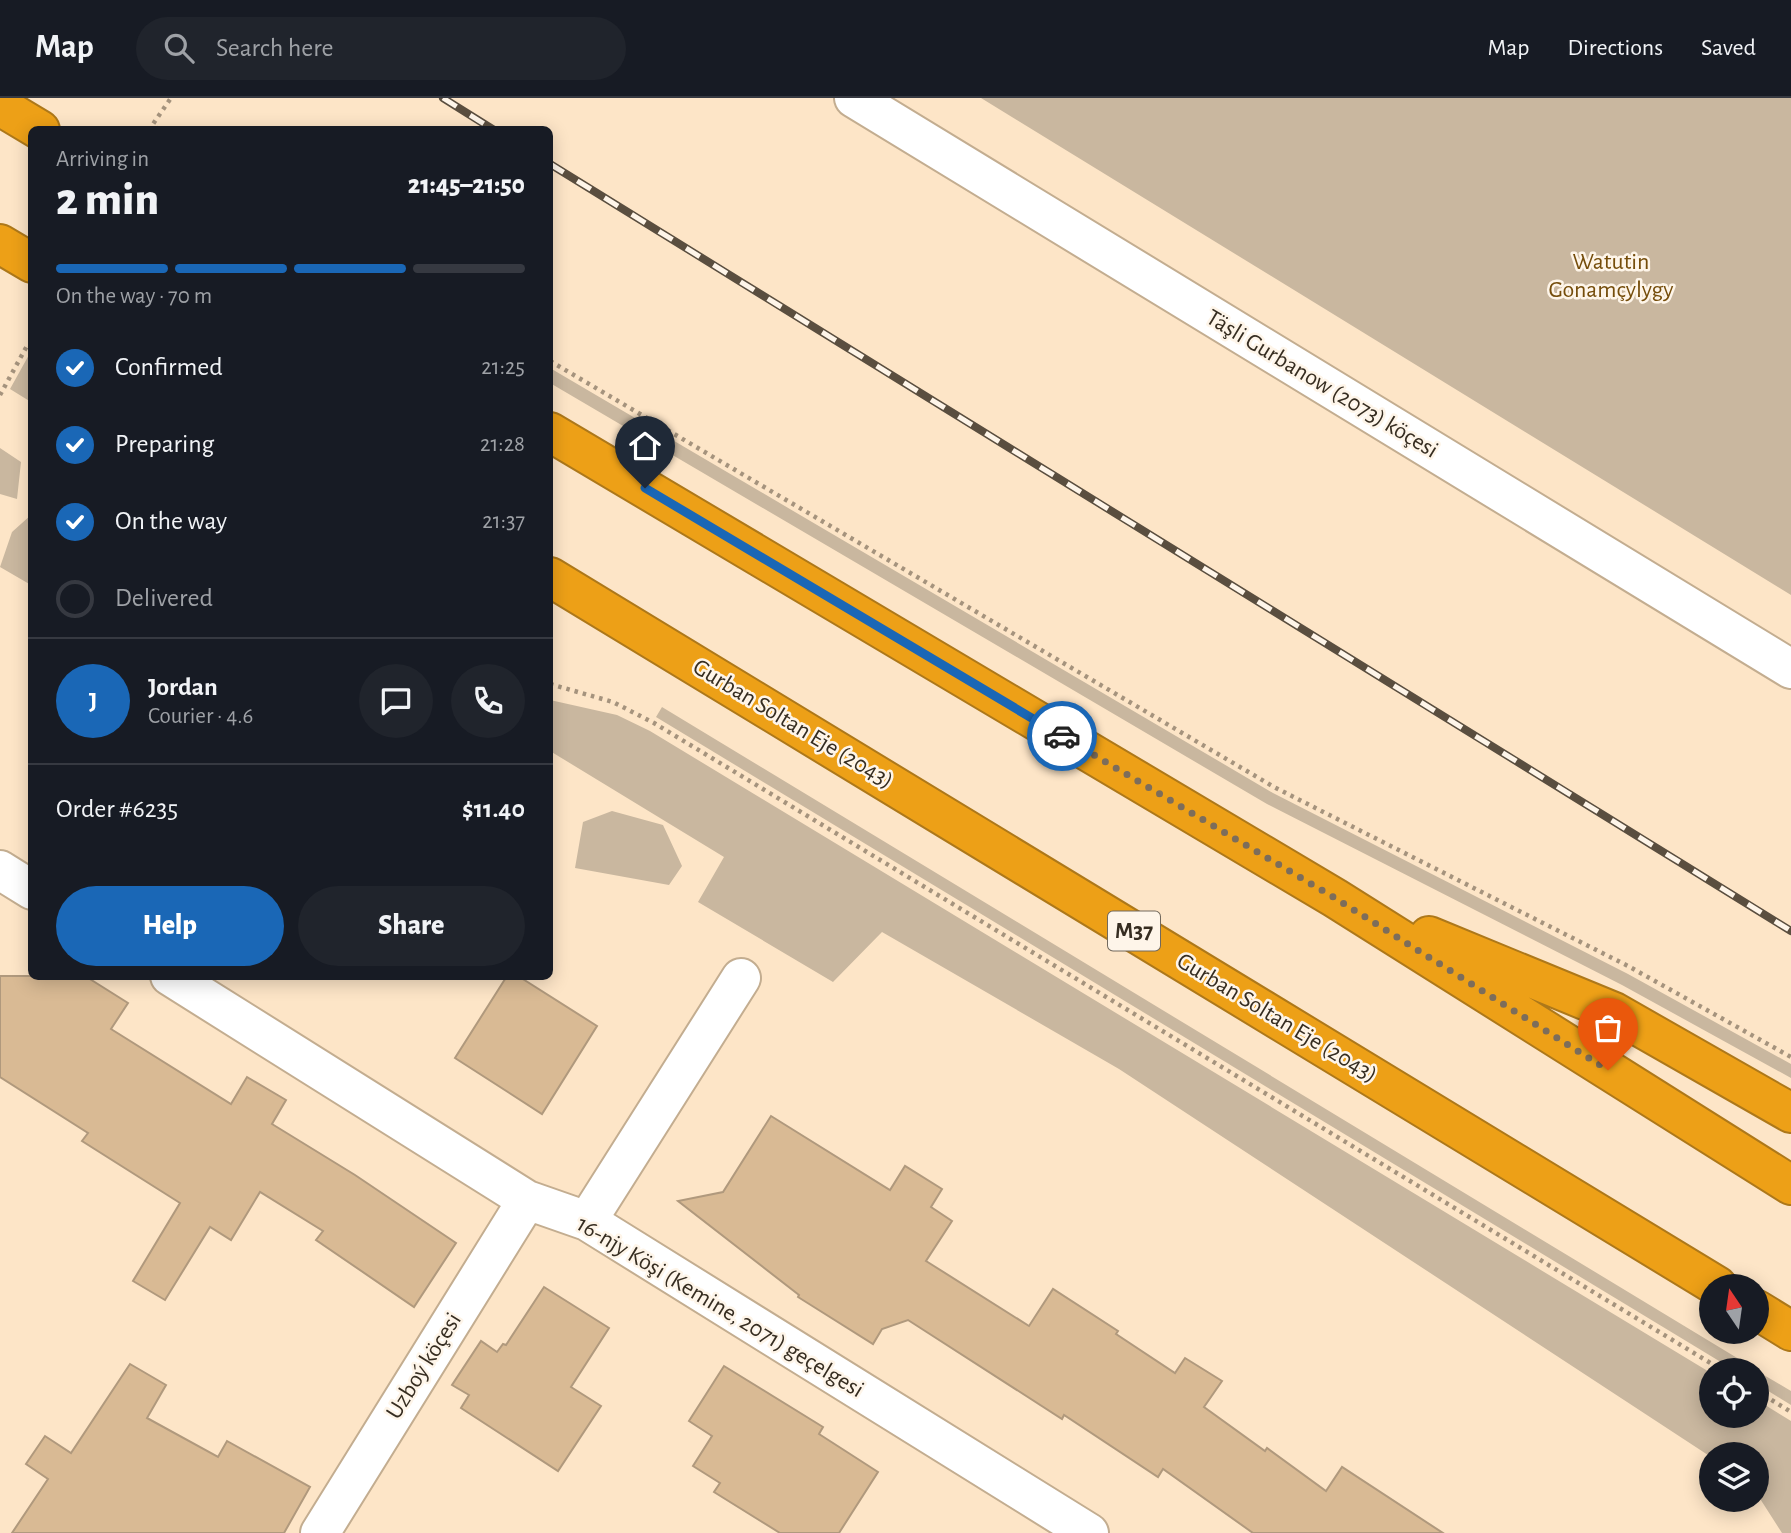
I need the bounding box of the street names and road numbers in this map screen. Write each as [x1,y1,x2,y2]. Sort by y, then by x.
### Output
street label: Täşli Gurbanow (2073) köçesi [1202,305,1442,463]
street label: Gurban Soltan Eje (2043) [689,655,897,793]
road number: M37 [1108,912,1160,950]
street label: Gurban Soltan Eje (2043) [1173,949,1381,1087]
street label: 16-njy Köşi (Kemine, 2071) geçelgesi [572,1212,868,1402]
street label: Uzboý köçesi [382,1309,466,1423]

